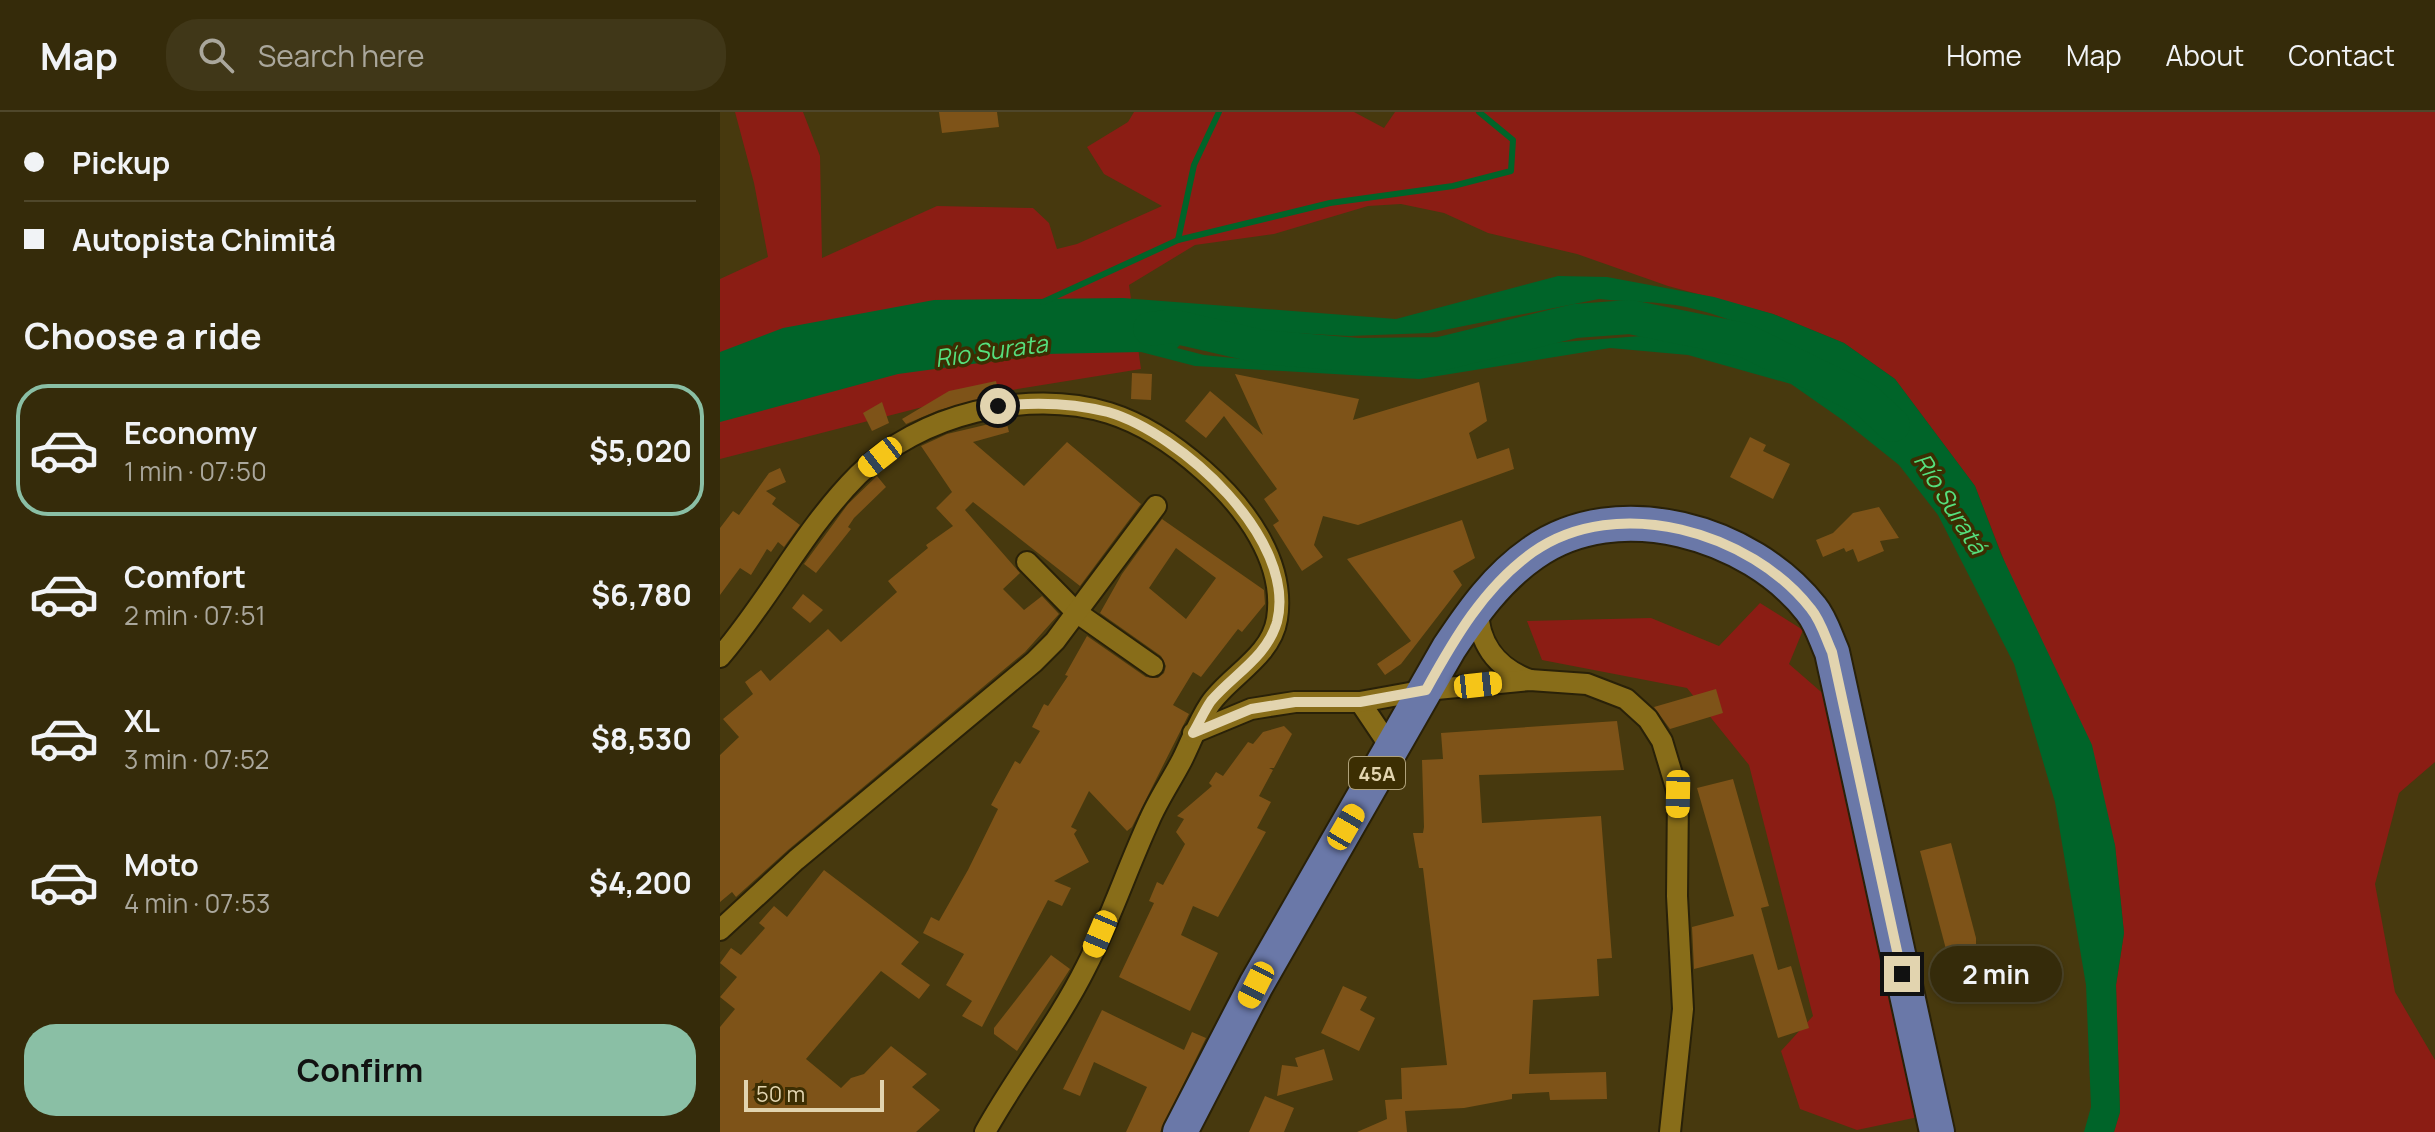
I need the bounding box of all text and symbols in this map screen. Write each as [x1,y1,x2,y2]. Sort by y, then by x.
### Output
search box [166,19,726,91]
text: Map [40,29,118,81]
icon: search [194,33,238,77]
text: Search here [258,35,425,76]
text: Home [1946,36,2022,74]
text: Map [2066,36,2122,74]
text: About [2166,36,2244,74]
text: Contact [2288,36,2395,74]
text: Pickup [72,142,170,183]
text: Autopista Chimitá [72,219,336,260]
text: Choose a ride [24,311,262,360]
water label: Río Surata [933,326,1051,374]
route start [980,388,1016,424]
text: Economy [124,412,257,453]
icon: car [28,414,100,486]
text: $5,020 [589,430,692,471]
car [854,433,906,481]
water label: Río Suratá [1907,446,1996,561]
text: 1 min · 07:50 [124,453,267,489]
text: Comfort [124,556,246,597]
icon: car [28,558,100,630]
text: $6,780 [591,574,692,615]
text: 2 min · 07:51 [124,597,266,633]
car [1453,671,1503,699]
text: XL [124,700,160,741]
icon: car [28,702,100,774]
text: $8,530 [591,718,692,759]
text: 3 min · 07:52 [124,741,269,777]
road number: 45A [1349,757,1405,789]
car [1666,770,1690,818]
car [1324,800,1368,854]
text: Moto [124,844,199,885]
icon: car [28,846,100,918]
text: $4,200 [589,862,692,903]
text: 4 min · 07:53 [124,885,270,921]
car [1080,907,1120,961]
callout: 2 min [1930,946,2062,1002]
route end [1884,956,1920,992]
text: 2 min [1962,956,2030,992]
car [1234,958,1278,1012]
button: Confirm [24,1024,696,1116]
scale bar [744,1076,884,1112]
text: 50 m [756,1079,805,1109]

